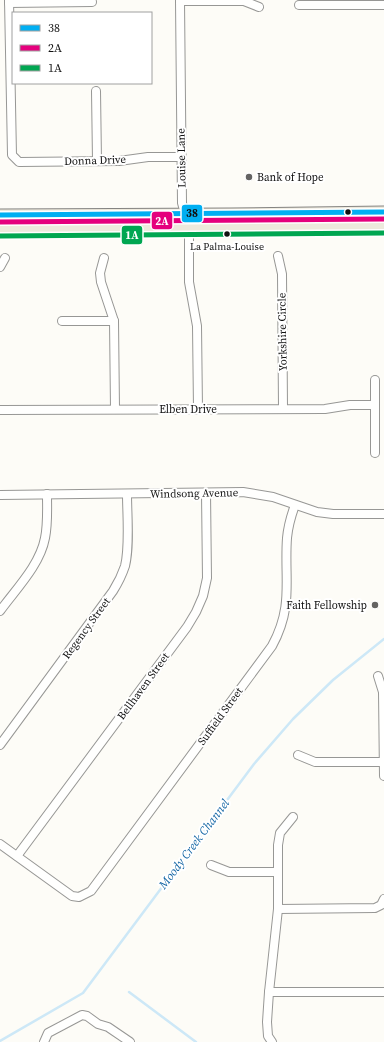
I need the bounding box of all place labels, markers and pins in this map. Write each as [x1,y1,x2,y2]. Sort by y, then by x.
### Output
place label: Bank of Hope [257,170,324,185]
marker: Bank of Hope [244,172,254,182]
unlabelled marker [343,207,353,217]
marker: La Palma-Louise [222,229,232,239]
place label: La Palma-Louise [190,240,264,253]
place label: Faith Fellowship [286,598,367,613]
marker: Faith Fellowship [370,600,380,610]

